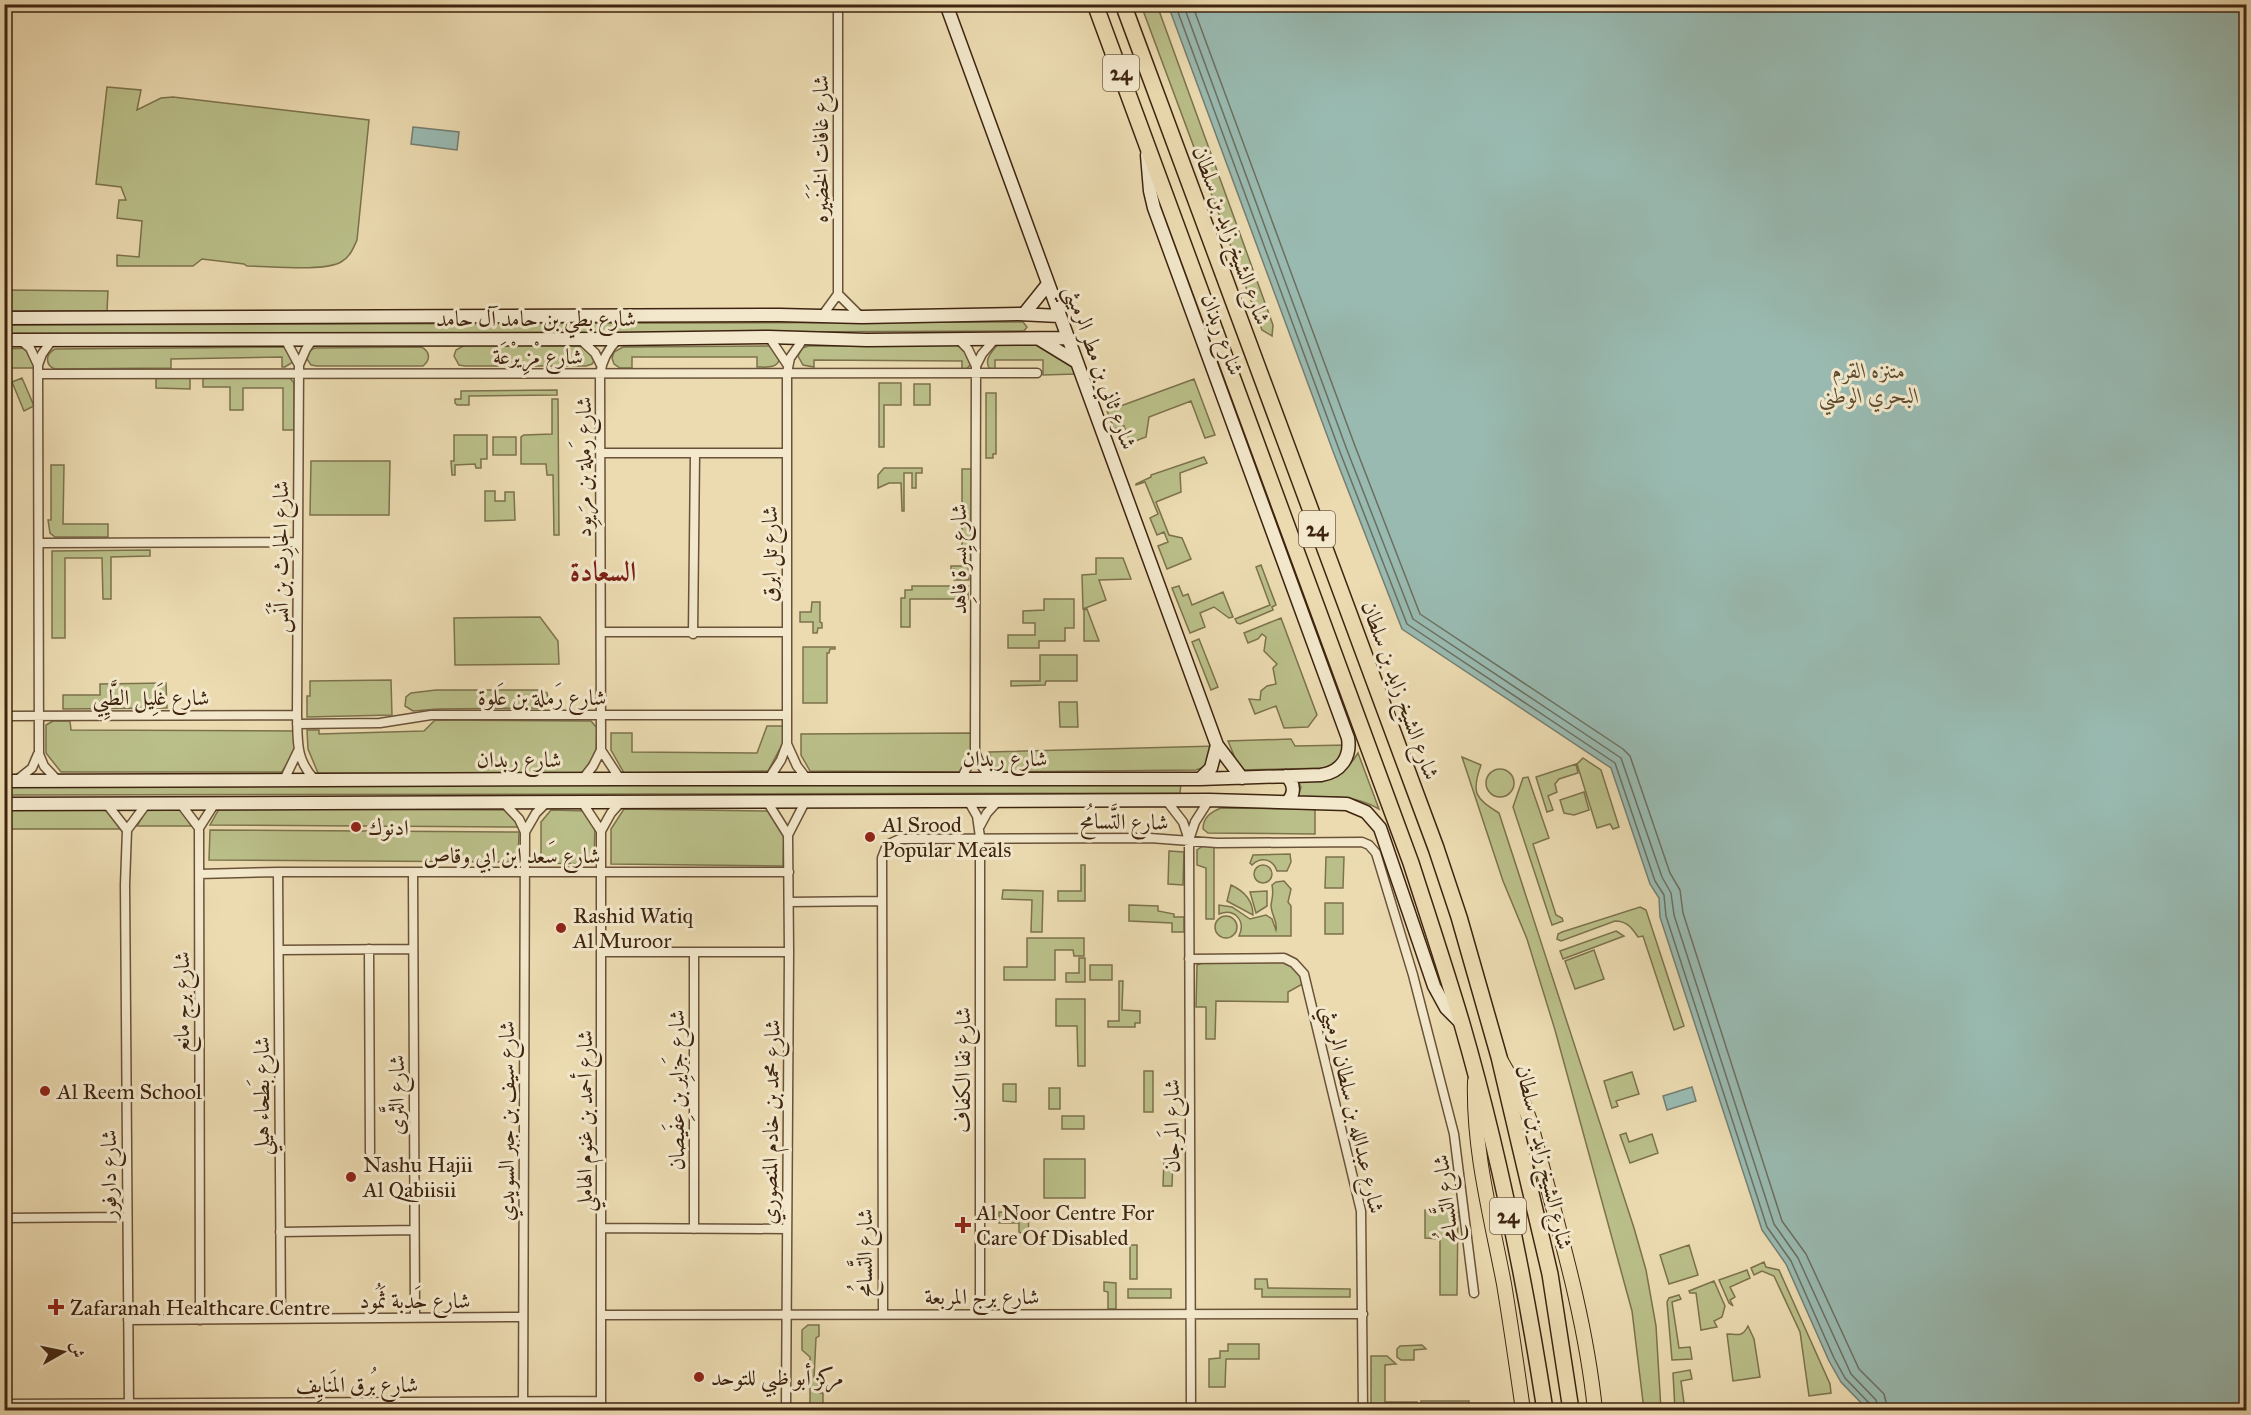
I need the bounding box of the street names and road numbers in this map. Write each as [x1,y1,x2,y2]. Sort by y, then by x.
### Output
road number: 24 [1103,55,1139,91]
street label: شارع غافات الخَضَيره [805,75,839,223]
street label: شارع الشيخ زايد بن سلطان [1181,142,1276,330]
street label: شارع ثاني بن مطر الرميثي [1052,281,1143,455]
street label: شارع ربدان [1191,290,1250,381]
street label: شارع بطي بن حامد آل حامد [436,305,636,339]
street label: شارع مْزِيرْعَة [493,340,583,375]
street label: شارع رَملة بن مرَيوِد [568,397,602,537]
street label: شارع الحارِث بن أنَس [265,481,299,633]
street label: شارع يِسرة فاهِد [945,503,977,615]
street label: شارع تل ابرق [756,506,788,602]
road number: 24 [1299,511,1335,547]
street label: شارع الشيخ زايد بن سلطان [1350,597,1445,785]
street label: شارع غَلِيل الطَّيِي [93,679,209,720]
street label: شارع رَملة بن عَلوة [478,682,606,716]
street label: شارع ربدان [962,745,1048,777]
street label: شارع ربدان [476,746,562,778]
street label: شارع التَّسامُح [1079,802,1169,842]
street label: شارع سَعد ابن ابي وقاص [423,840,601,874]
street label: شارع برج مانع [168,951,201,1053]
street label: شارع عبدالله بن سلطان الرميثي [1310,1002,1391,1218]
street label: شارع نقا الكفاف [949,1007,981,1133]
street label: شارع جَزايِر بن عِفَيصان [661,1009,695,1171]
street label: شارع محمد بن خادم المنصوري [755,1019,792,1225]
street label: شارع سيف بن جبر السويدي [493,1021,525,1221]
street label: شارع أحمد بن غنوم الهاملي [569,1030,606,1212]
street label: شارع بَطحاء هيلي [246,1036,283,1156]
street label: شارع الثَّرى [378,1055,415,1135]
street label: شارع الشيخ زايد بن سلطان [1504,1062,1579,1253]
street label: شارع المَرجان [1156,1079,1190,1173]
street label: شارع دارفور [95,1129,127,1221]
street label: شارع التَّسامُح [1422,1152,1470,1245]
road number: 24 [1490,1198,1526,1234]
street label: شارع التَّسامُح [846,1208,884,1298]
street label: شارع حَدبة ثَمُود [359,1282,471,1319]
street label: شارع برج المربعة [924,1283,1040,1316]
street label: شارع بُرق المَنايِف [296,1366,418,1403]

